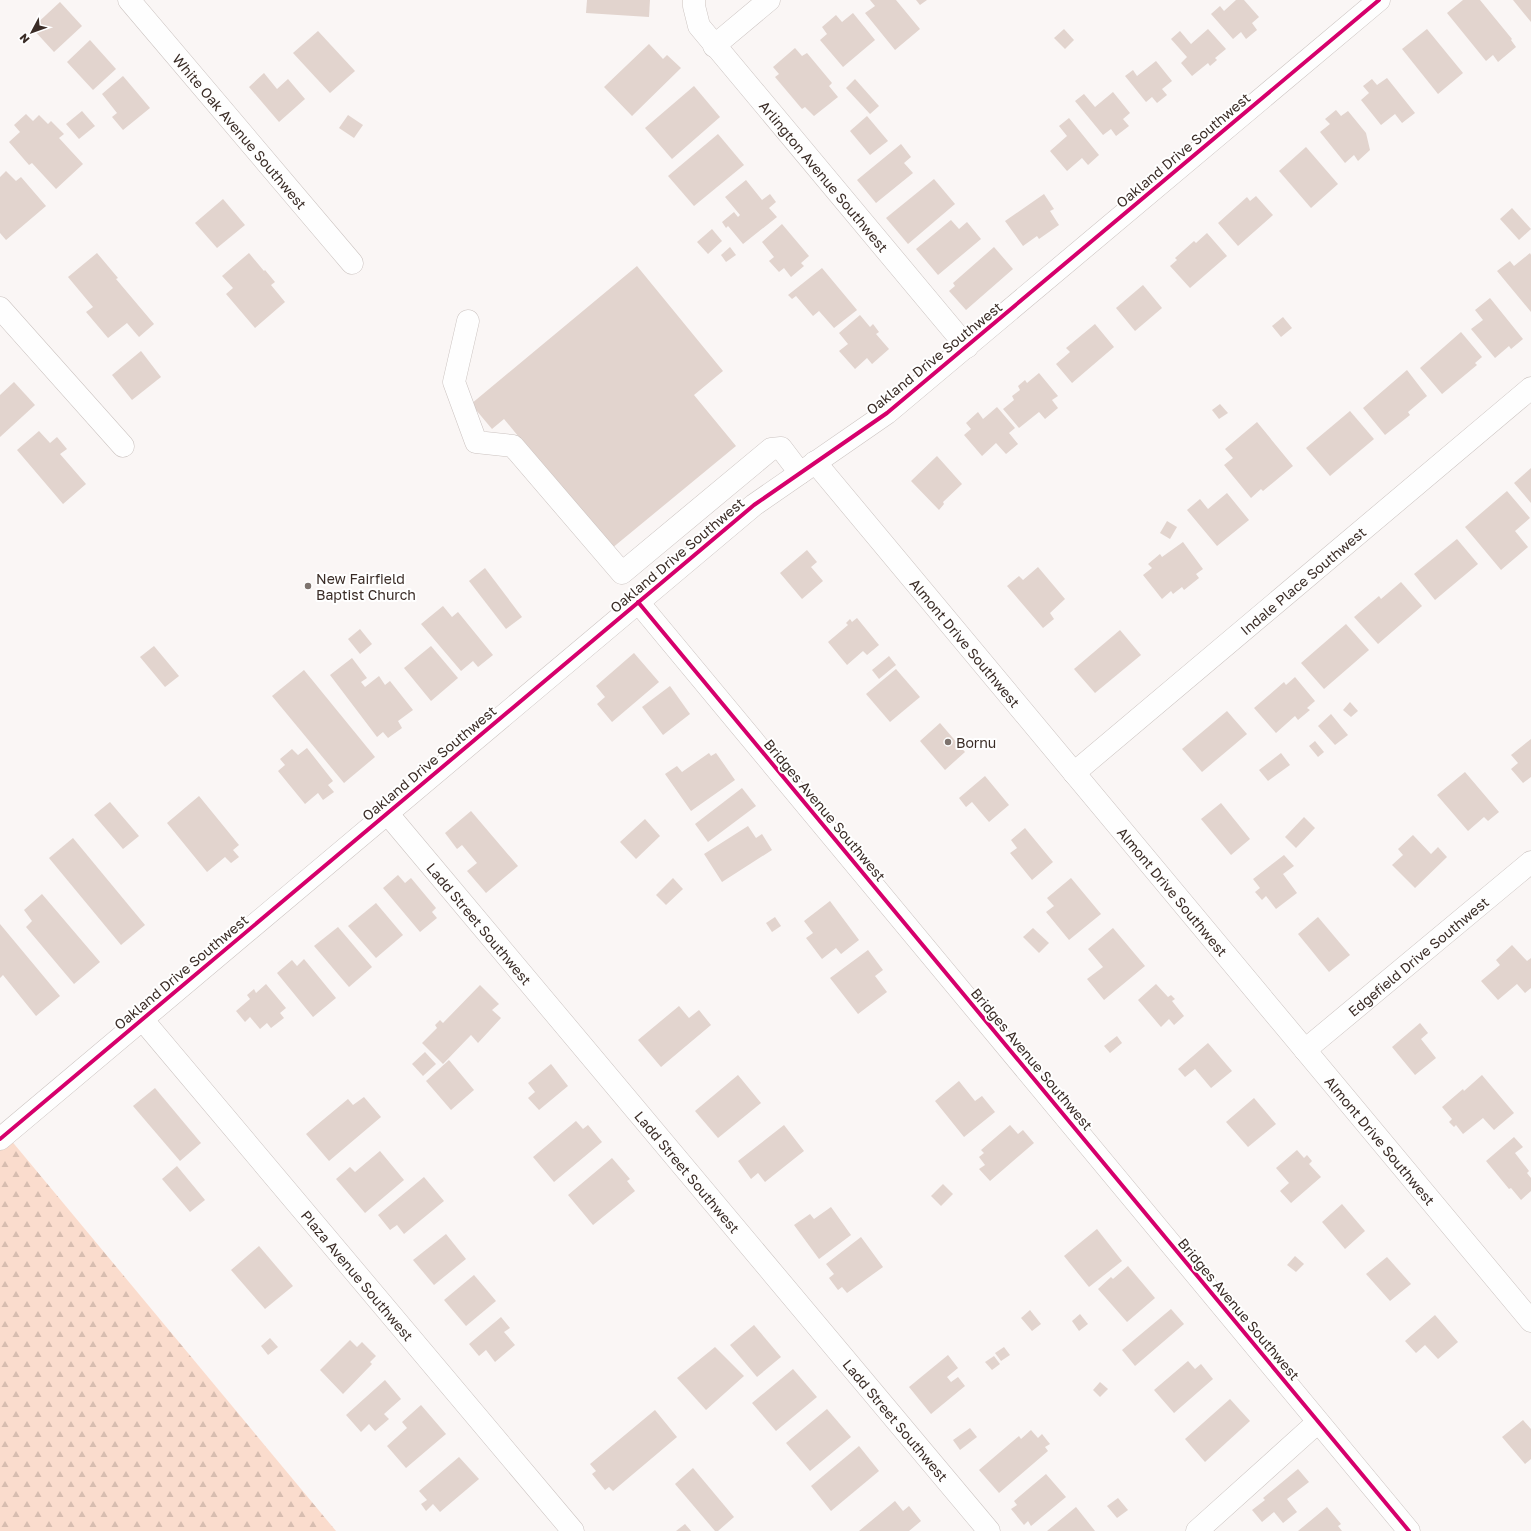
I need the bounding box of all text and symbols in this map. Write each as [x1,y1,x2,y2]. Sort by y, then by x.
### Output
north arrow [12,12,52,52]
text: N [16,31,32,46]
street label: White Oak Avenue Southwest [170,50,311,212]
street label: Oakland Drive Southwest [1113,89,1253,211]
street label: Arlington Avenue Southwest [756,97,892,255]
street label: Oakland Drive Southwest [863,298,1005,418]
street label: Oakland Drive Southwest [607,494,747,616]
street label: Indale Place Southwest [1237,523,1369,638]
place label: New Fairfield Baptist Church [316,570,416,603]
street label: Almont Drive Southwest [907,575,1024,710]
marker: New Fairfield Baptist Church [303,581,313,591]
street label: Oakland Drive Southwest [359,702,499,824]
place label: Bornu [956,734,996,751]
street label: Bridges Avenue Southwest [761,736,889,884]
marker: Bornu [943,737,953,747]
street label: Almont Drive Southwest [1114,824,1231,959]
street label: Ladd Street Southwest [424,859,536,988]
street label: Edgefield Drive Southwest [1344,893,1492,1019]
street label: Oakland Drive Southwest [111,911,251,1033]
street label: Bridges Avenue Southwest [968,985,1096,1133]
street label: Almont Drive Southwest [1322,1072,1439,1208]
street label: Ladd Street Southwest [632,1107,744,1236]
street label: Plaza Avenue Southwest [298,1207,418,1344]
street label: Bridges Avenue Southwest [1175,1235,1303,1383]
street label: Ladd Street Southwest [840,1355,952,1484]

